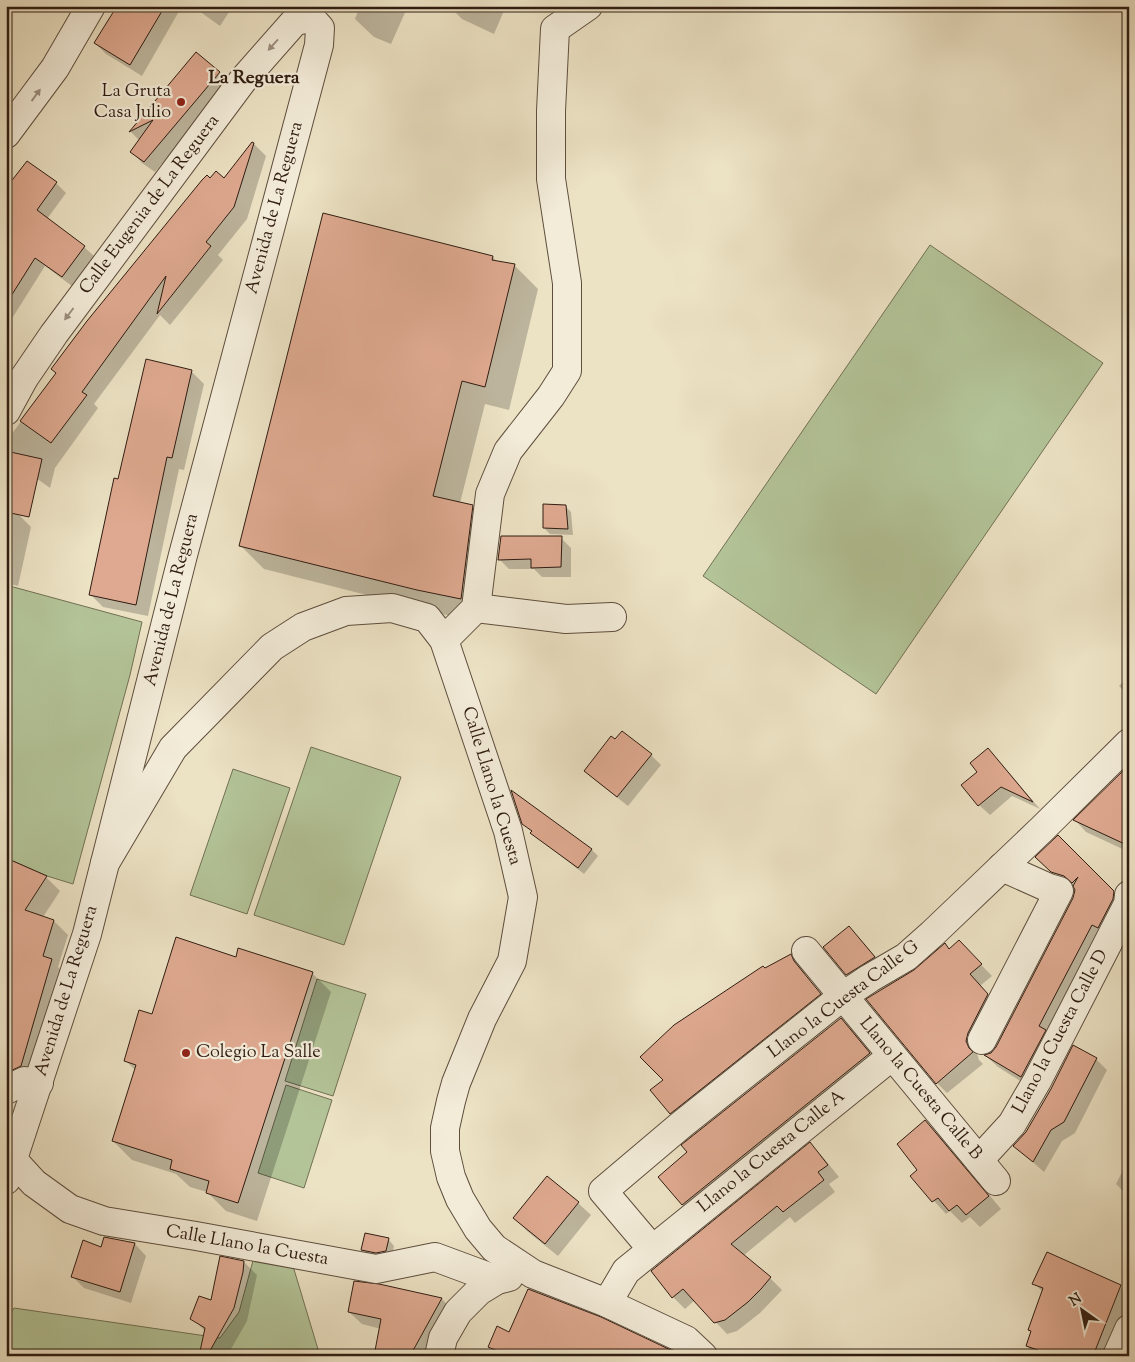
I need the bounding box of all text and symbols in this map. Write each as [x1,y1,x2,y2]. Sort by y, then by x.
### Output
one-way arrow [268,39,279,52]
district label: La Reguera [208,65,300,92]
place label: La Gruta Casa Julio [94,79,171,126]
one-way arrow [31,88,41,102]
marker: La Gruta Casa Julio [175,96,187,108]
street label: Calle Eugenia de La Reguera [74,110,226,300]
street label: Avenida de La Reguera [239,119,311,297]
one-way arrow [64,307,74,321]
street label: Avenida de La Reguera [138,511,206,689]
street label: Calle Llano la Cuesta [454,703,528,869]
street label: Avenida de La Reguera [29,902,105,1080]
street label: Llano la Cuesta Calle G [763,934,925,1066]
street label: Llano la Cuesta Calle D [1007,945,1115,1119]
street label: Llano la Cuesta Calle B [852,1012,988,1166]
place label: Colegio La Salle [196,1040,321,1066]
marker: Colegio La Salle [180,1047,192,1059]
street label: Llano la Cuesta Calle A [693,1084,852,1220]
street label: Calle Llano la Cuesta [164,1219,330,1273]
north arrow [1058,1284,1108,1334]
text: N [1066,1289,1086,1312]

